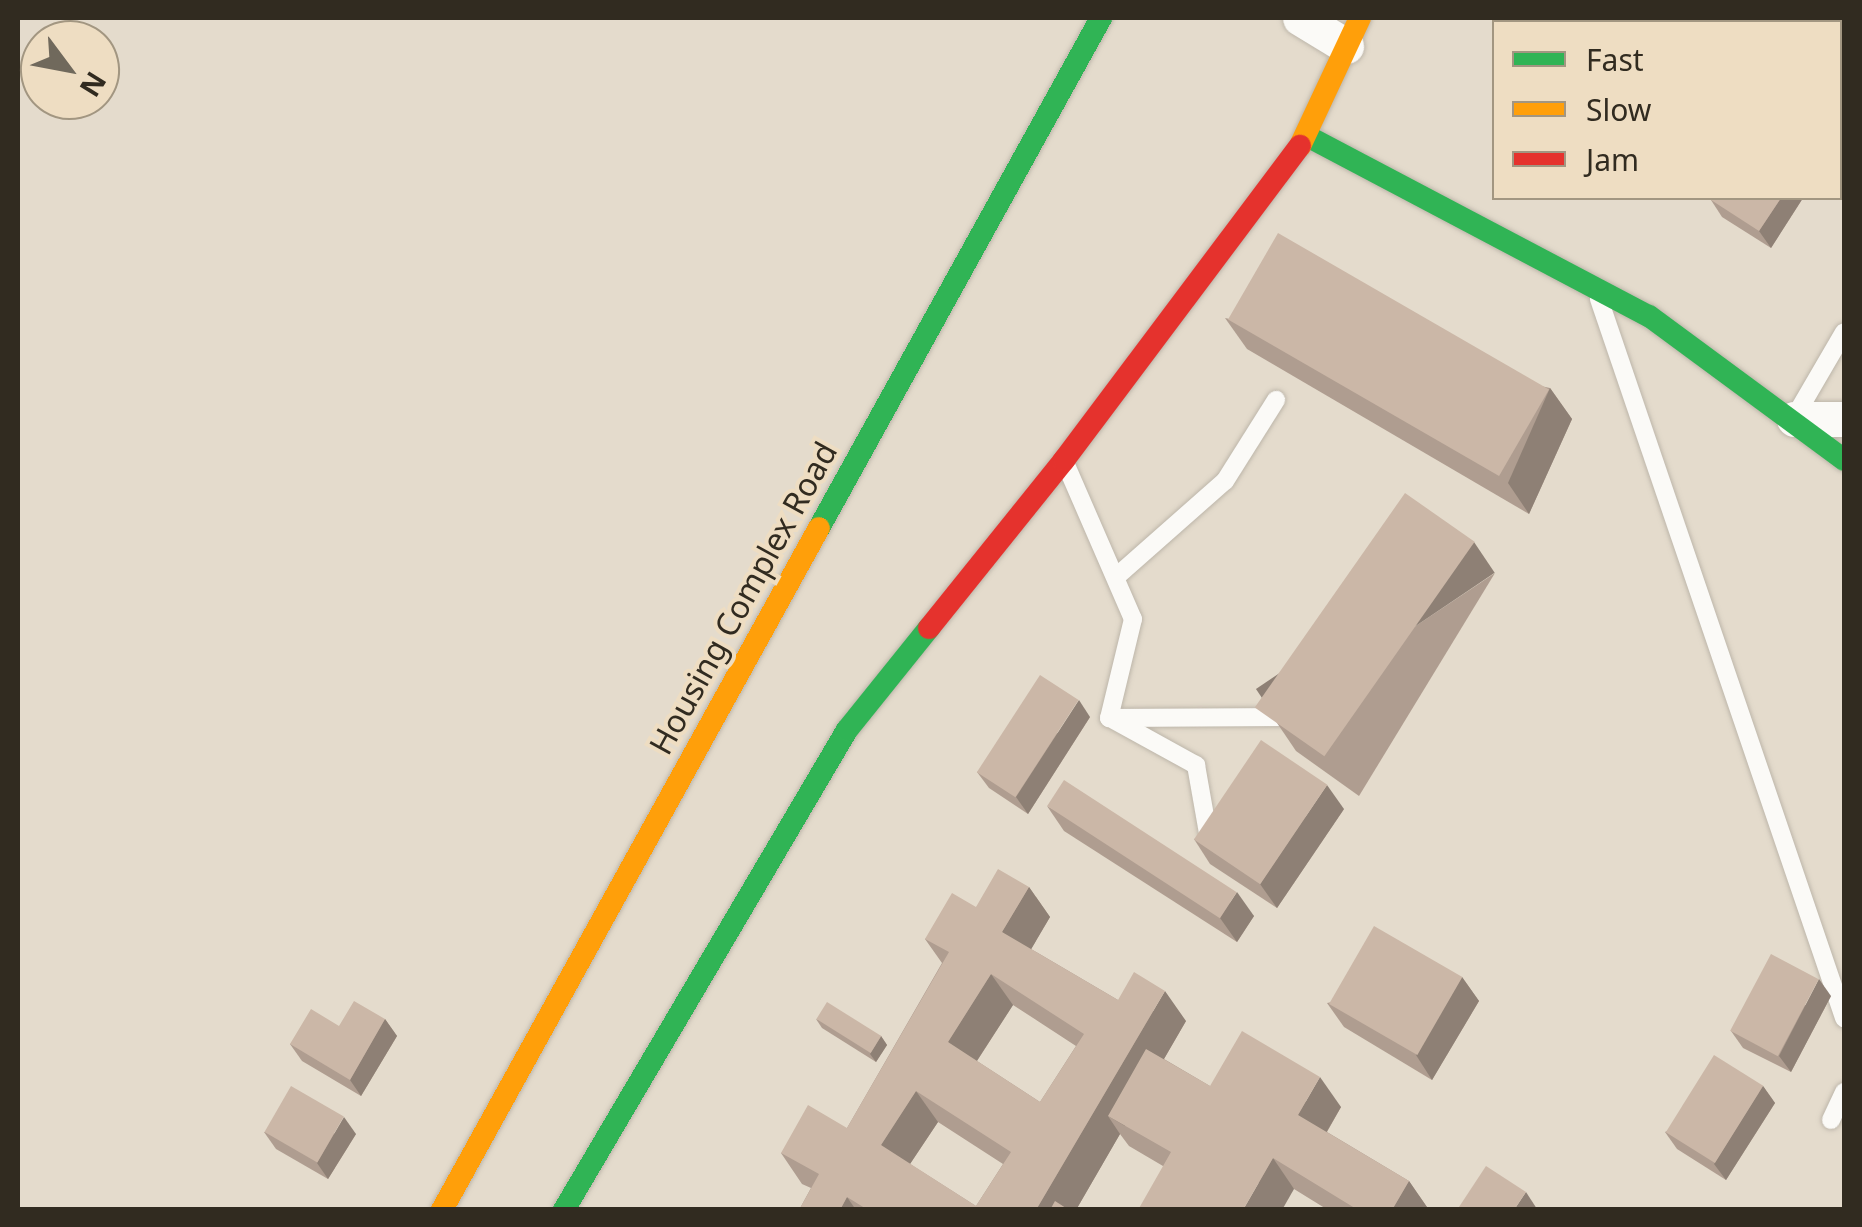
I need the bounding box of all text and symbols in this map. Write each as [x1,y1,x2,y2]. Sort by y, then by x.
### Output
north arrow [20,20,120,120]
legend [1492,20,1842,200]
text: Fast [1586,39,1644,80]
text: N [72,65,116,105]
text: Slow [1586,89,1651,130]
text: Jam [1586,139,1639,180]
street label: Housing Complex Road [641,435,845,761]

